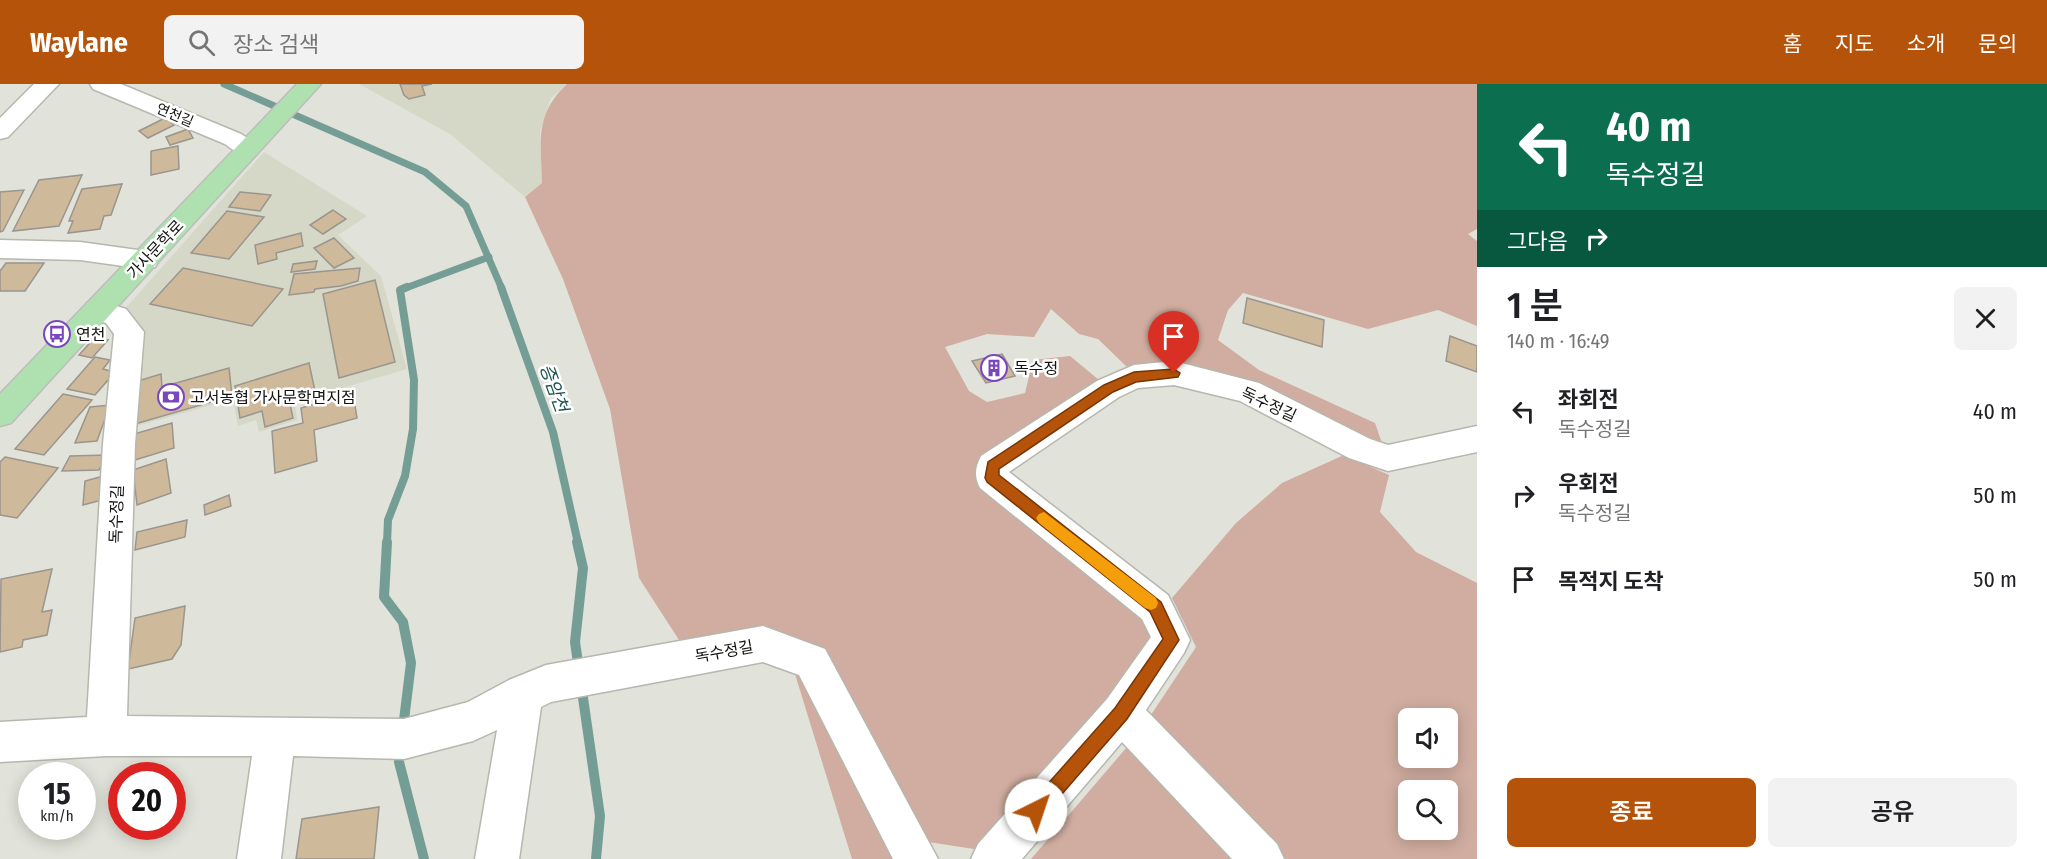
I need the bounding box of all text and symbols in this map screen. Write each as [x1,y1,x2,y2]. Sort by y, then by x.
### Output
search box [164,15,584,69]
text: Waylane [30,26,128,59]
icon: search [185,26,218,59]
text: 장소 검색 [233,31,319,58]
text: 홈 [1783,31,1802,57]
text: 지도 [1835,31,1874,57]
text: 소개 [1907,31,1945,57]
text: 문의 [1978,31,2017,57]
street label: 연천길 [154,100,196,131]
text: 40 m [1606,102,1691,152]
icon: left [1507,108,1585,186]
text: 독수정길 [1606,159,1705,191]
street label: 가사문학로 [123,216,188,283]
icon: right [1580,222,1613,255]
text: 그다음 [1507,228,1568,255]
text: 1 분 [1507,284,1563,328]
button: close [1954,287,2017,350]
pin [1148,311,1199,373]
bus stop icon: 연천 [42,319,72,349]
icon: arrive [1157,320,1190,353]
place label: 연천 [76,325,105,344]
text: 140 m · 16:49 [1507,329,1610,353]
building icon: 독수정 [979,353,1009,383]
place label: 독수정 [1014,359,1058,378]
water label: 증암천 [535,361,574,417]
bank icon: 고서농협 가사문학면지점 [156,382,186,412]
street label: 독수정길 [1238,383,1299,426]
text: 좌회전 [1558,386,1619,413]
place label: 고서농협 가사문학면지점 [190,388,356,407]
icon: left [1507,395,1540,428]
text: 40 m [1973,398,2017,425]
text: 독수정길 [1558,417,1632,441]
text: 우회전 [1558,470,1619,497]
icon: right [1507,479,1540,512]
text: 50 m [1973,482,2017,509]
street label: 독수정길 [106,484,127,544]
text: 독수정길 [1558,501,1632,525]
icon: arrive [1507,563,1540,596]
text: 50 m [1973,566,2017,593]
text: 목적지 도착 [1558,568,1664,595]
street label: 독수정길 [693,637,755,666]
map controls [1398,708,1458,840]
button: sound [1398,708,1458,768]
speed limit sign: 20 [108,762,186,840]
text: 15 [43,776,71,812]
position arrow [1004,778,1068,842]
button: 종료 [1507,778,1756,847]
button: 공유 [1768,778,2017,847]
button: search [1398,780,1458,840]
text: km/h [40,807,74,825]

